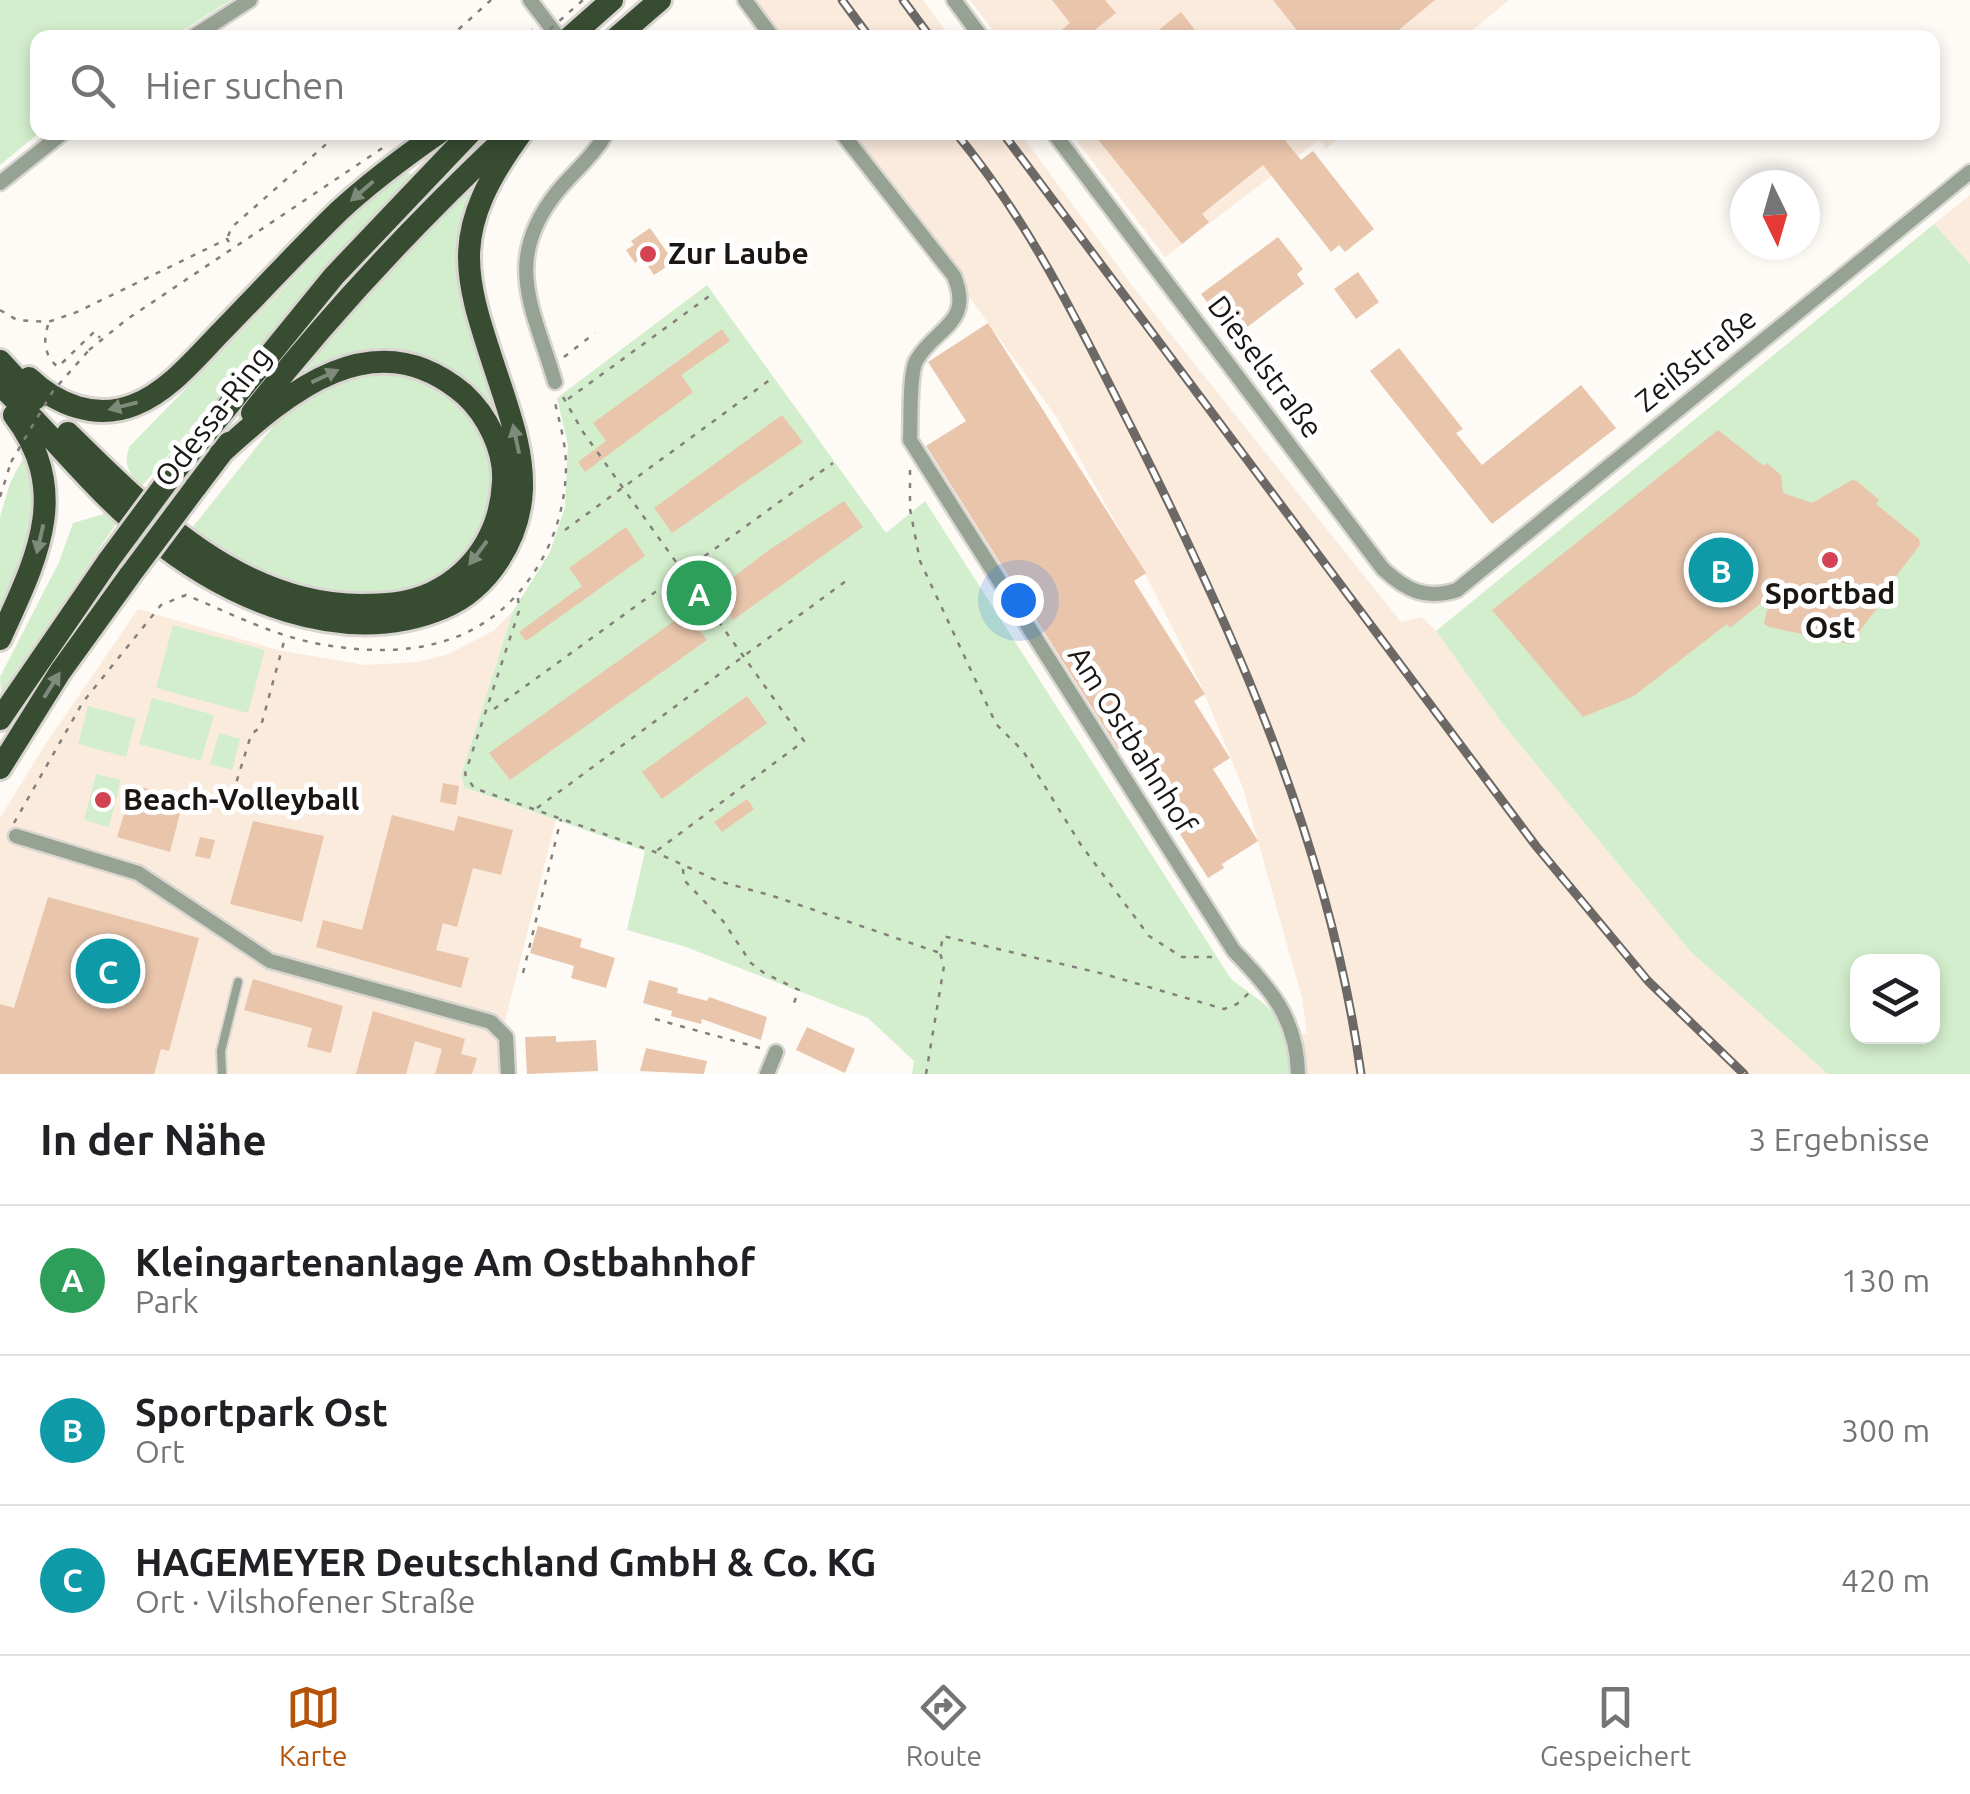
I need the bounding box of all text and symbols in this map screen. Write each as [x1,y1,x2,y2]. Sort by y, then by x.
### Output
search box [30,30,1940,140]
icon: search [65,58,120,113]
text: Hier suchen [145,64,345,106]
north arrow [1730,170,1820,260]
one-way arrow [350,179,375,201]
place label: Zur Laube [668,236,809,270]
marker: Zur Laube [637,243,659,265]
street label: Dieselstraße [1201,289,1330,444]
street label: Zeißstraße [1628,300,1762,418]
street label: Odessa-Ring [147,340,277,493]
one-way arrow [311,367,340,384]
one-way arrow [107,399,138,415]
one-way arrow [508,424,524,455]
one-way arrow [32,524,47,555]
pin: B [1688,532,1754,608]
one-way arrow [468,540,489,566]
marker: Sportbad Ost [1819,549,1841,571]
pin: A [666,556,732,630]
your location [993,575,1044,626]
place label: Sportbad Ost [1765,576,1895,644]
street label: Am Ostbahnhof [1062,640,1204,840]
one-way arrow [42,672,61,699]
place label: Beach-Volleyball [123,782,359,816]
marker: Beach-Volleyball [92,789,114,811]
pin: C [76,934,140,1008]
map controls [1850,954,1940,1044]
button: layers [1850,954,1940,1044]
text: In der Nähe [40,1116,267,1163]
text: 3 Ergebnisse [1748,1121,1930,1157]
text: Kleingartenanlage Am Ostbahnhof [135,1241,755,1283]
text: A [61,1262,84,1298]
text: 130 m [1841,1262,1930,1298]
text: Park [135,1283,199,1319]
text: Sportpark Ost [135,1391,388,1433]
text: B [62,1412,83,1448]
text: 300 m [1841,1412,1930,1448]
text: Ort [135,1433,185,1469]
text: HAGEMEYER Deutschland GmbH & Co. KG [135,1541,876,1583]
text: C [62,1562,83,1598]
text: 420 m [1841,1562,1930,1598]
text: Ort · Vilshofener Straße [135,1583,476,1619]
tab: Karte [279,1680,348,1771]
tab: Route [906,1680,982,1771]
tab: Gespeichert [1540,1680,1691,1771]

